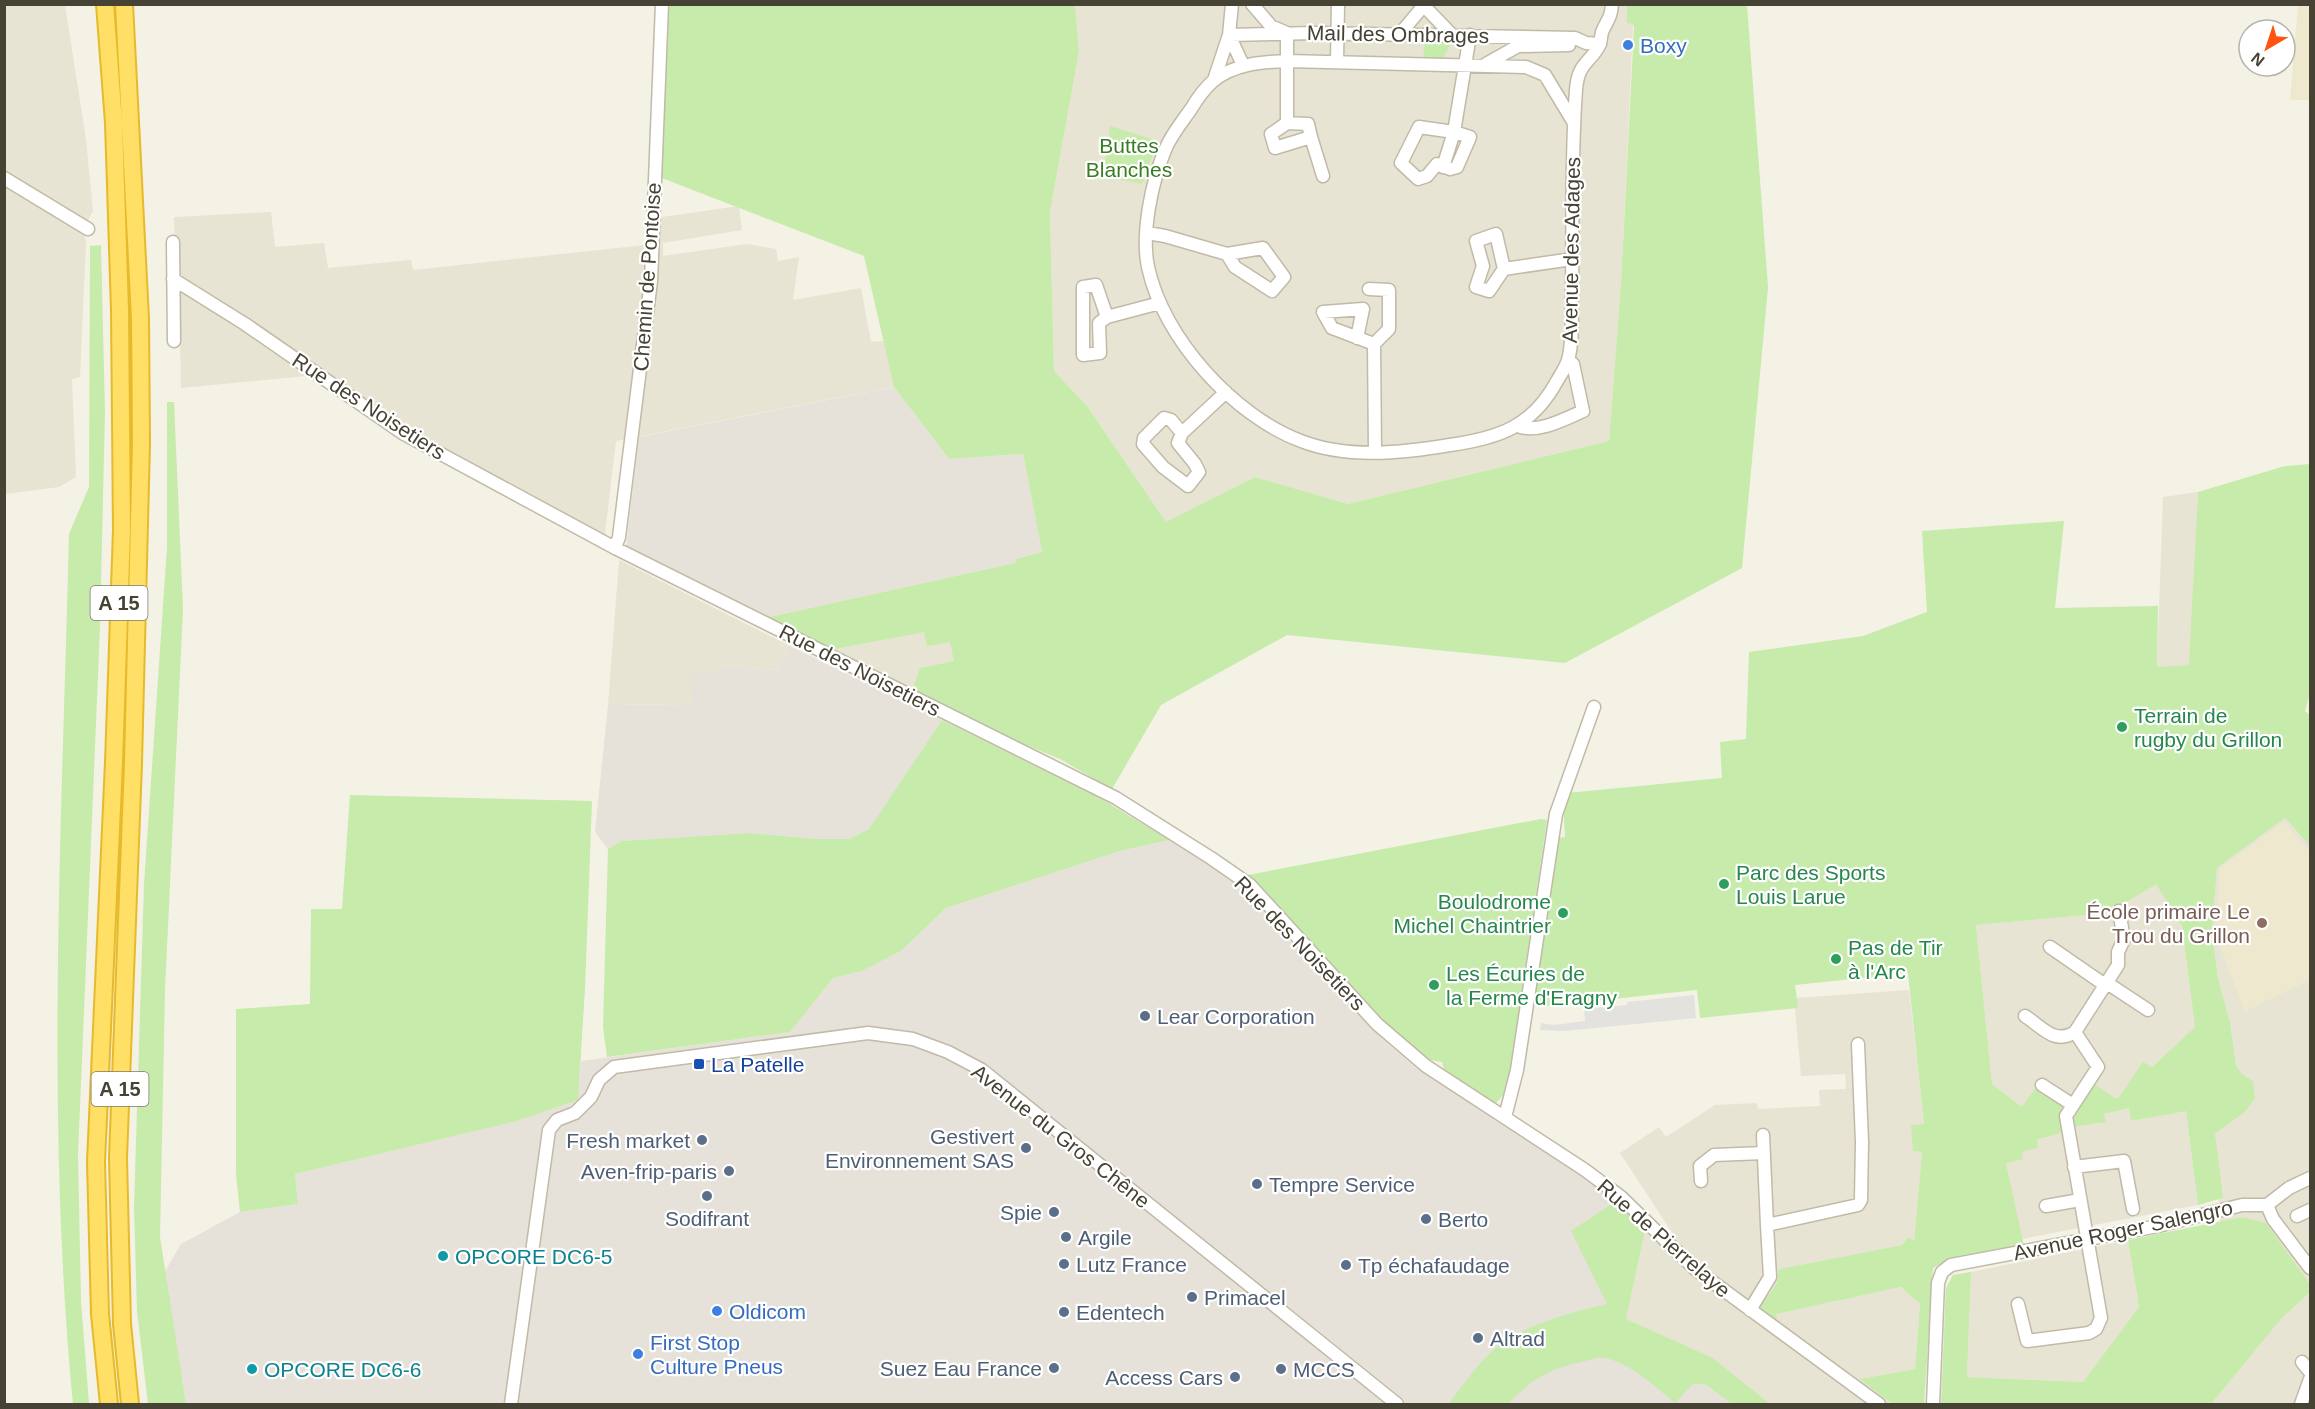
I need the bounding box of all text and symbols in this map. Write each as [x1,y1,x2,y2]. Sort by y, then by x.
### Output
north arrow [2237,18,2297,78]
street label: Mail des Ombrages [1307,21,1489,47]
place label: Boxy [1640,34,1687,57]
marker: Boxy [1621,38,1635,52]
text: N [2248,49,2268,70]
park label: Buttes Blanches [1086,134,1172,181]
street label: Avenue des Adages [1558,157,1584,343]
street label: Chemin de Pontoise [629,182,665,372]
street label: Rue des Noisetiers [288,348,450,464]
road number: A 15 [90,586,148,620]
street label: Rue des Noisetiers [776,619,944,721]
place label: Terrain de rugby du Grillon [2134,704,2282,751]
marker: Terrain de rugby du Grillon [2115,720,2129,734]
place label: Parc des Sports Louis Larue [1736,861,1885,908]
street label: Rue des Noisetiers [1230,871,1370,1015]
marker: Parc des Sports Louis Larue [1717,877,1731,891]
place label: Boulodrome Michel Chaintrier [1393,890,1551,937]
place label: École primaire Le Trou du Grillon [2087,900,2250,947]
marker: Boulodrome Michel Chaintrier [1556,906,1570,920]
marker: École primaire Le Trou du Grillon [2255,916,2269,930]
place label: Pas de Tir à l'Arc [1848,936,1943,983]
marker: Pas de Tir à l'Arc [1829,952,1843,966]
place label: Les Écuries de la Ferme d'Eragny [1446,962,1617,1009]
marker: Les Écuries de la Ferme d'Eragny [1427,978,1441,992]
place label: Lear Corporation [1157,1005,1315,1028]
marker: Lear Corporation [1138,1009,1152,1023]
place label: La Patelle [711,1053,804,1076]
marker: La Patelle [692,1057,706,1071]
street label: Avenue du Gros Chêne [968,1059,1154,1213]
road number: A 15 [92,1072,148,1106]
place label: Gestivert Environnement SAS [825,1125,1014,1172]
place label: Fresh market [566,1129,690,1152]
marker: Fresh market [695,1133,709,1147]
marker: Gestivert Environnement SAS [1019,1141,1033,1155]
place label: Aven-frip-paris [581,1160,717,1183]
marker: Aven-frip-paris [722,1164,736,1178]
place label: Tempre Service [1269,1173,1415,1196]
street label: Rue de Pierrelaye [1593,1174,1735,1302]
marker: Tempre Service [1250,1177,1264,1191]
marker: Sodifrant [700,1189,714,1203]
street label: Avenue Roger Salengro [2011,1195,2235,1265]
place label: Spie [1000,1201,1042,1224]
marker: Spie [1047,1205,1061,1219]
place label: Sodifrant [665,1207,749,1230]
place label: Berto [1438,1208,1488,1231]
marker: Berto [1419,1212,1433,1226]
place label: Argile [1078,1226,1132,1249]
marker: Argile [1059,1230,1073,1244]
place label: OPCORE DC6-5 [455,1245,613,1268]
marker: OPCORE DC6-5 [436,1249,450,1263]
place label: Lutz France [1076,1253,1187,1276]
place label: Tp échafaudage [1358,1254,1510,1277]
marker: Lutz France [1057,1257,1071,1271]
marker: Tp échafaudage [1339,1258,1353,1272]
place label: Primacel [1204,1286,1286,1309]
marker: Primacel [1185,1290,1199,1304]
place label: Oldicom [729,1300,806,1323]
place label: Edentech [1076,1301,1165,1324]
marker: Oldicom [710,1304,724,1318]
marker: Edentech [1057,1305,1071,1319]
place label: Altrad [1490,1327,1545,1350]
place label: First Stop Culture Pneus [650,1331,783,1378]
marker: Altrad [1471,1331,1485,1345]
marker: First Stop Culture Pneus [631,1347,645,1361]
place label: Suez Eau France [880,1357,1042,1380]
place label: OPCORE DC6-6 [264,1358,422,1381]
place label: MCCS [1293,1358,1355,1381]
marker: Suez Eau France [1047,1361,1061,1375]
marker: OPCORE DC6-6 [245,1362,259,1376]
marker: MCCS [1274,1362,1288,1376]
place label: Access Cars [1105,1366,1223,1389]
marker: Access Cars [1228,1370,1242,1384]

